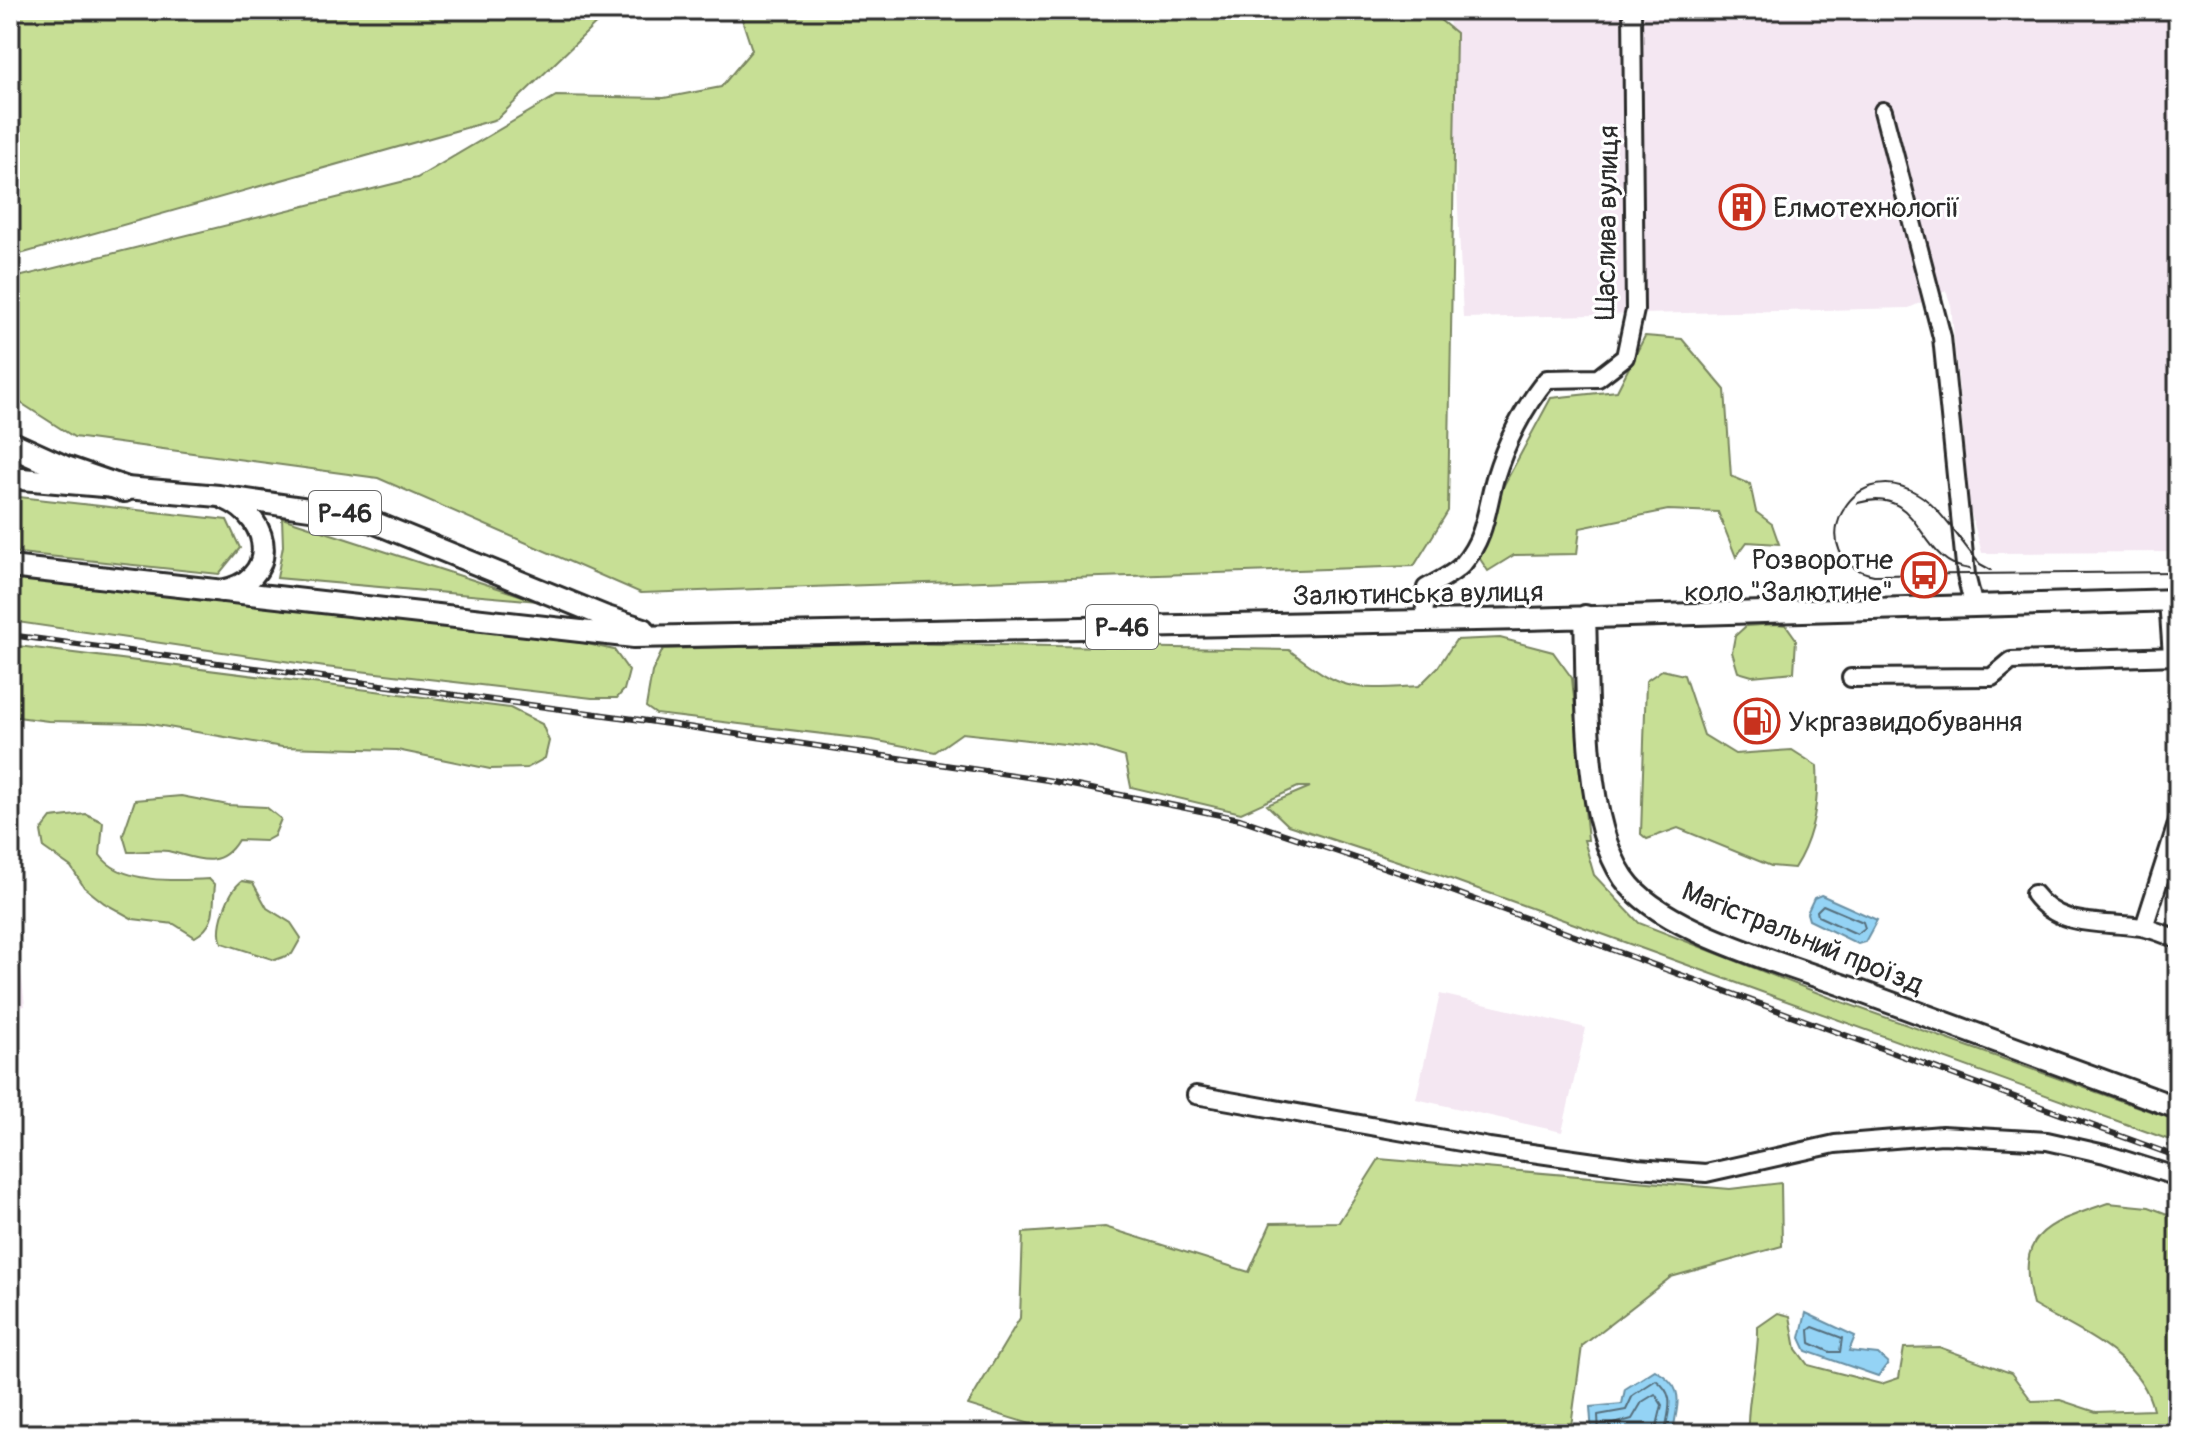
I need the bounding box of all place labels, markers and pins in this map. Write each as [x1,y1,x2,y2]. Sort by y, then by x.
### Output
building icon: Елмотехнології [1718,183,1766,231]
place label: Елмотехнології [1773,191,1960,226]
place label: Розворотне коло "Залютине" [1684,543,1893,610]
bus stop icon: Розворотне коло "Залютине" [1900,551,1948,599]
fuel station icon: Укргазвидобування [1733,697,1781,745]
place label: Укргазвидобування [1788,705,2023,740]

